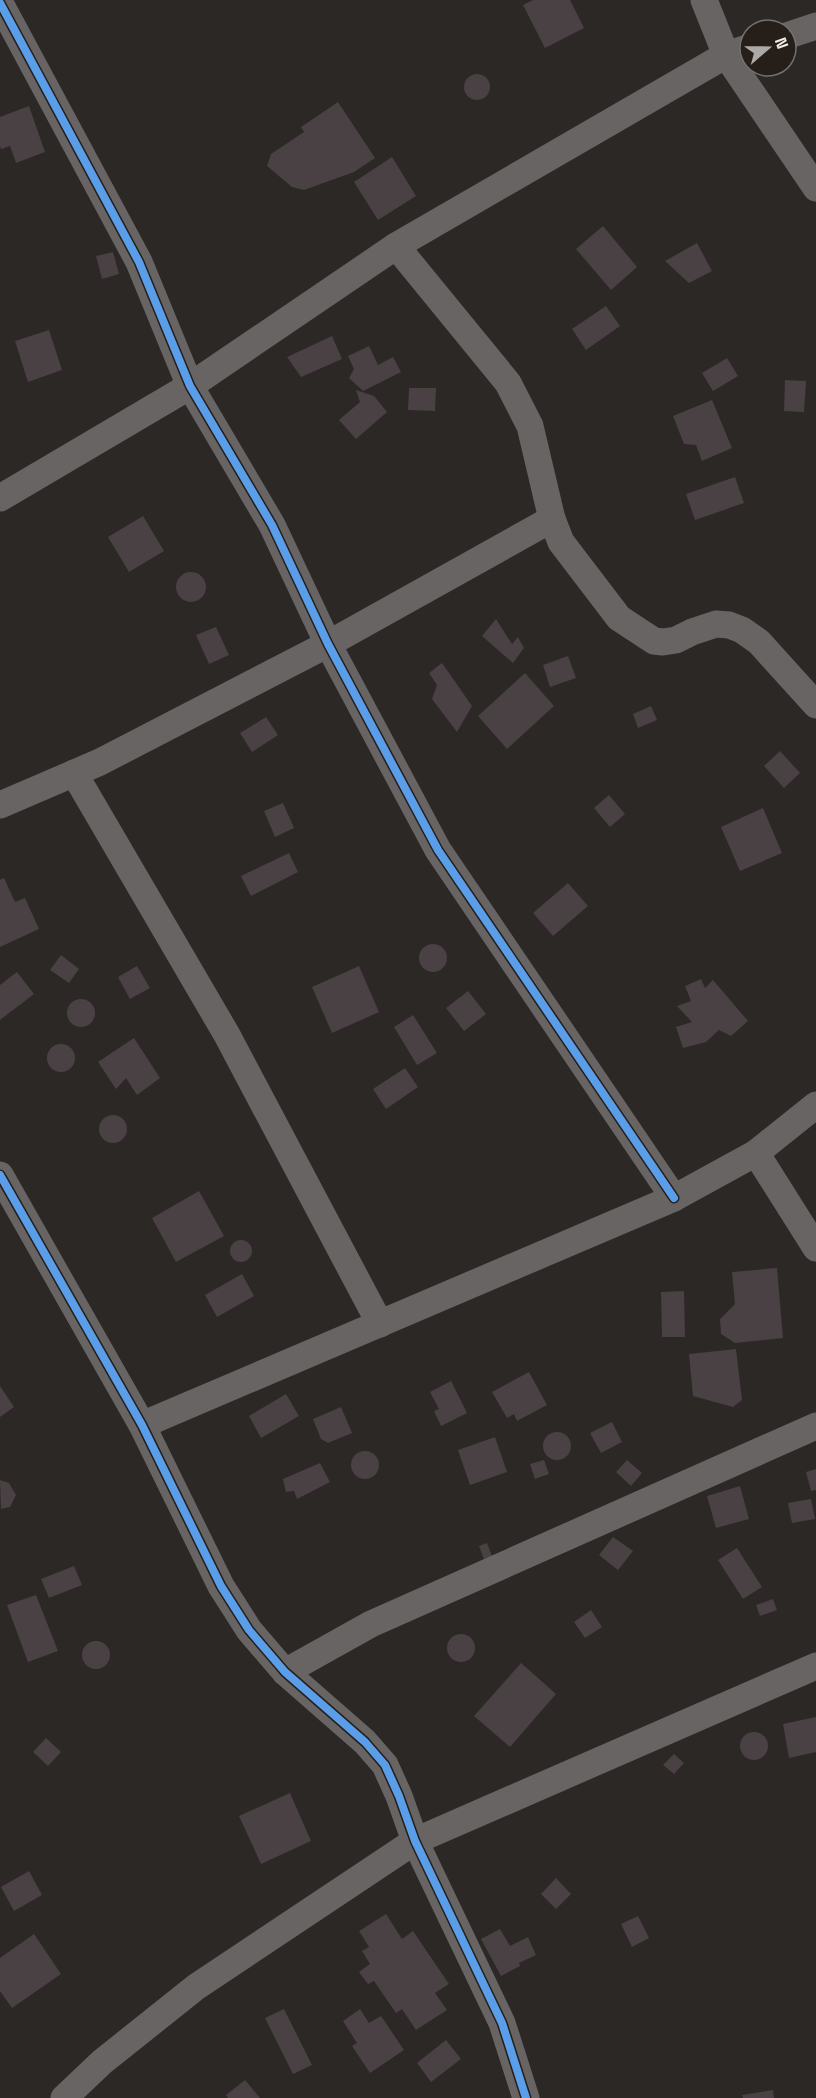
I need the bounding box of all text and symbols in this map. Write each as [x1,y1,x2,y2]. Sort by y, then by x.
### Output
north arrow [738,18,798,78]
text: N [770,34,793,52]

